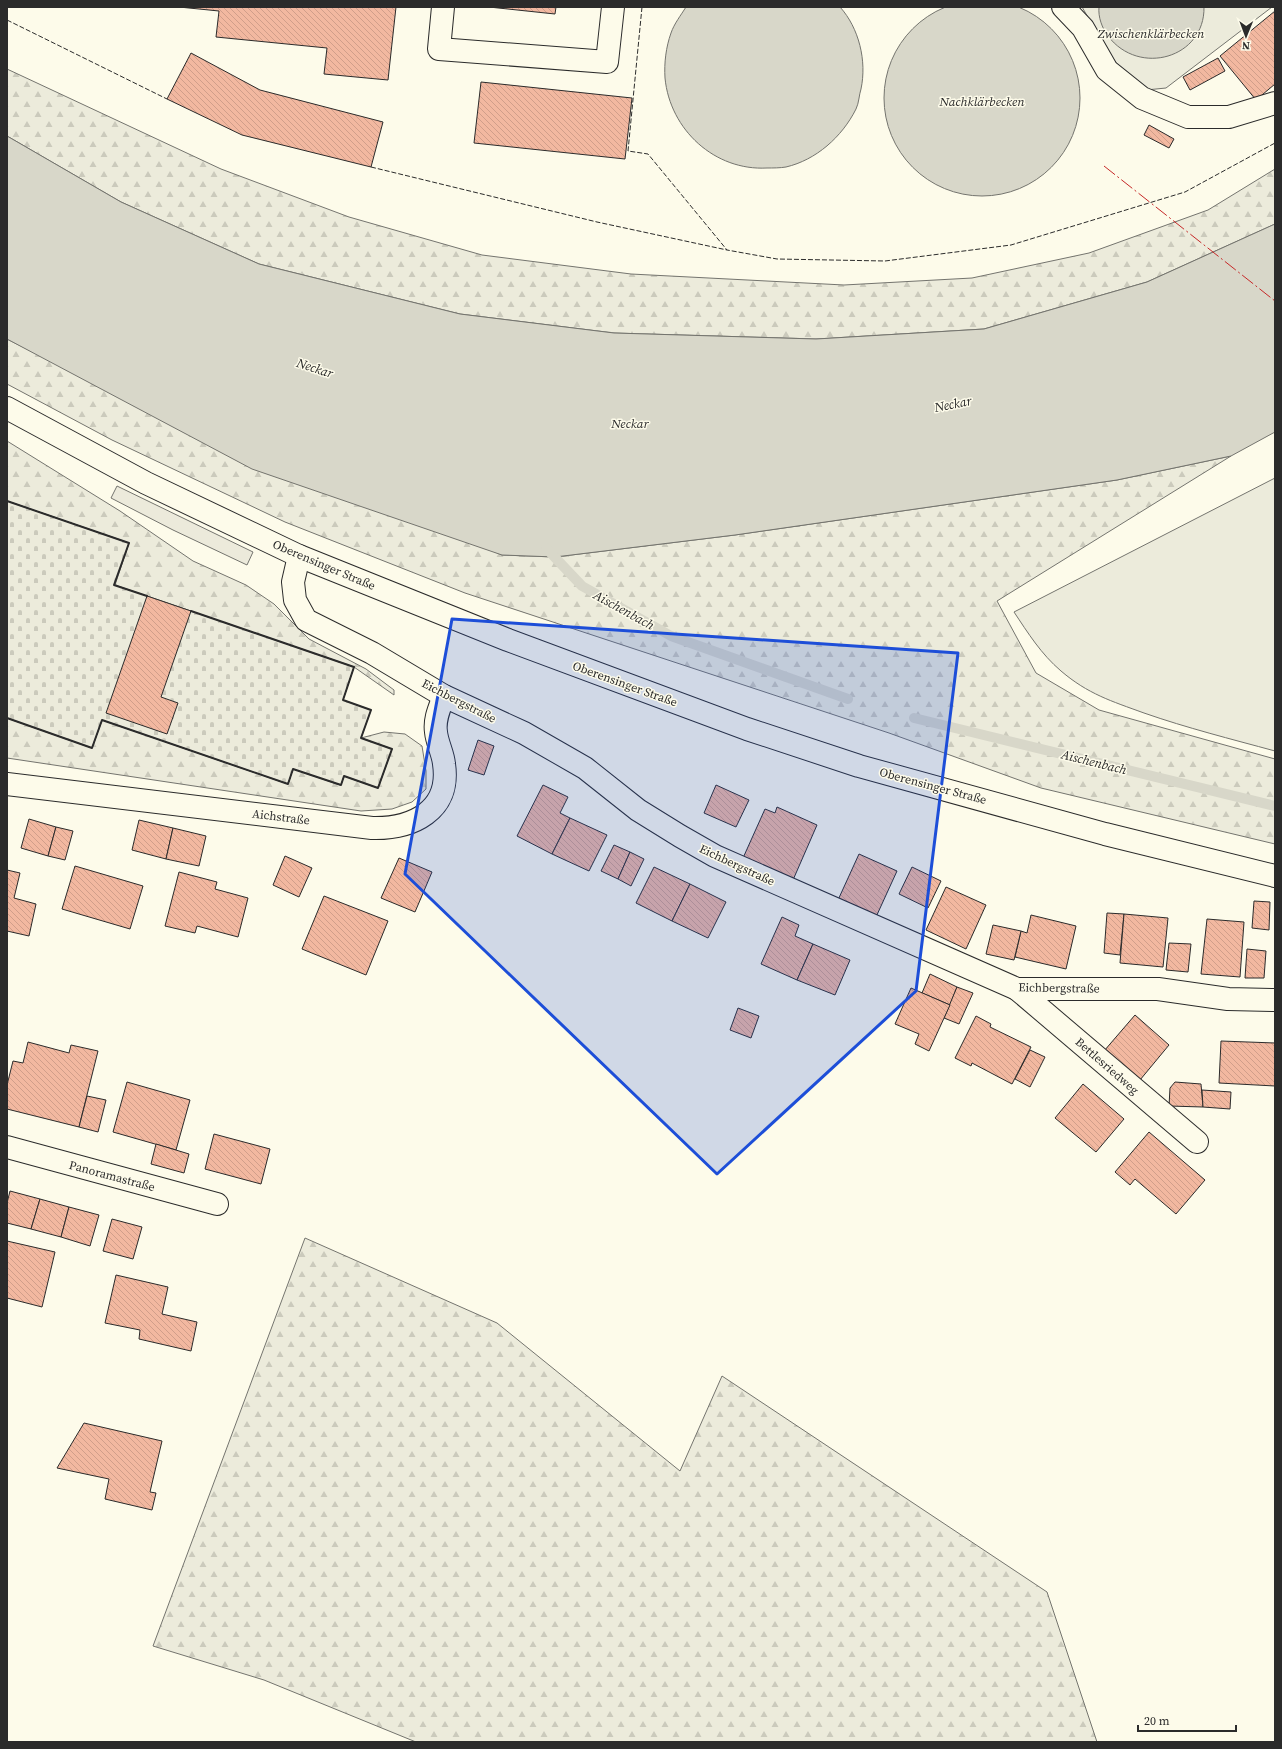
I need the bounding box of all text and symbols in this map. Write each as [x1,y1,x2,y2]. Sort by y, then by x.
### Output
north arrow [1226,16,1266,56]
water label: Zwischenklärbecken [1097,25,1205,42]
text: N [1242,38,1250,53]
water label: Nachklärbecken [938,93,1025,110]
water label: Neckar [294,354,336,382]
water label: Neckar [932,392,974,416]
water label: Neckar [610,415,650,432]
street label: Oberensinger Straße [270,536,378,594]
water label: Aischenbach [590,586,657,634]
street label: Oberensinger Straße [570,658,680,710]
street label: Eichbergstraße [419,675,499,727]
water label: Aischenbach [1058,745,1129,778]
street label: Oberensinger Straße [878,764,988,808]
street label: Aichstraße [251,806,311,828]
street label: Eichbergstraße [697,841,777,889]
street label: Eichbergstraße [1018,979,1100,997]
street label: Bettlesriedweg [1072,1034,1142,1098]
street label: Panoramastraße [67,1157,157,1195]
scale bar [1138,1707,1236,1733]
text: 20 m [1144,1713,1170,1729]

